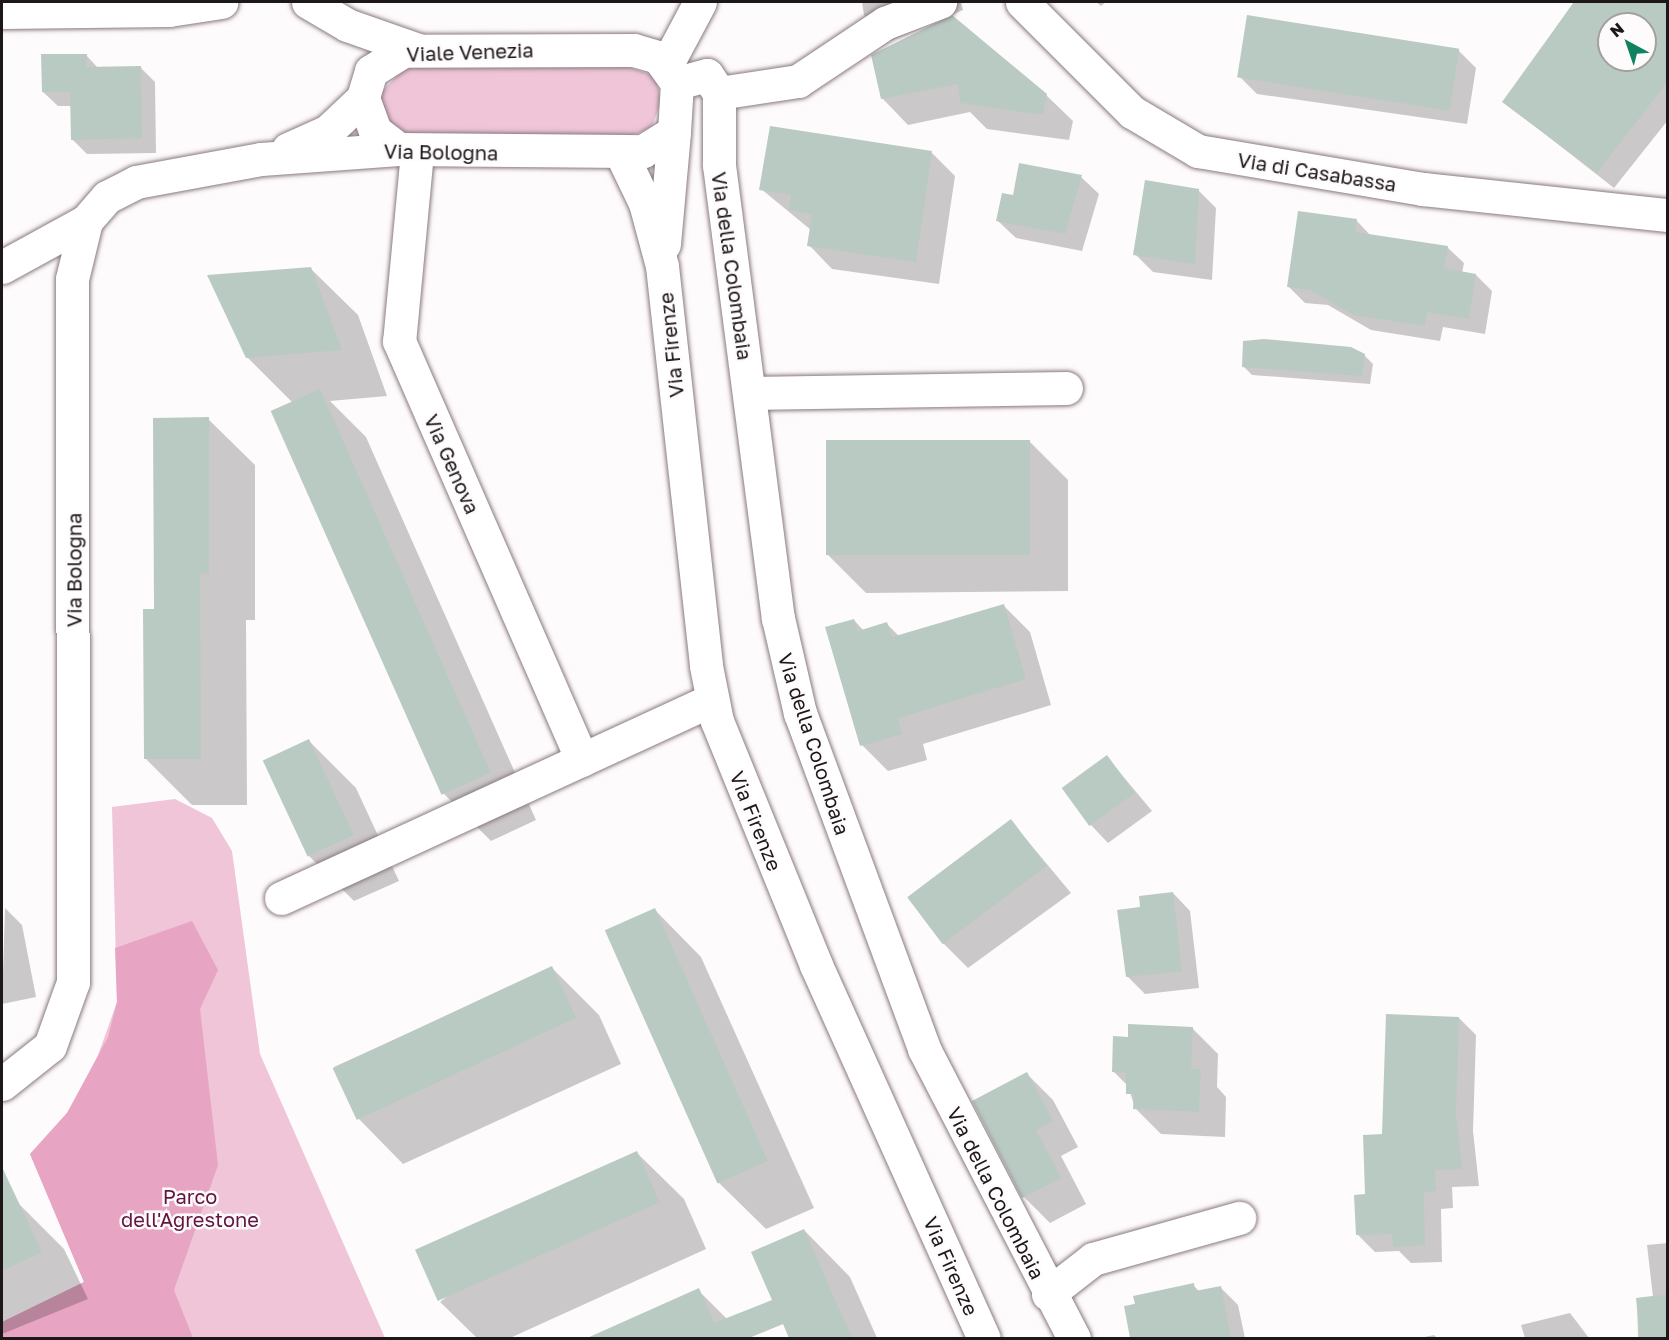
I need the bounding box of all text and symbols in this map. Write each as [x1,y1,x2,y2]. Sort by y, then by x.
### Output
north arrow [1597,12,1657,72]
text: N [1606,18,1628,41]
street label: Viale Venezia [406,38,534,66]
street label: Via Bologna [384,139,498,165]
street label: Via di Casabassa [1236,148,1398,196]
street label: Via della Colombaia [707,170,757,362]
street label: Via Firenze [654,291,688,399]
street label: Via Genova [419,410,485,518]
street label: Via Bologna [62,513,86,627]
street label: Via della Colombaia [773,650,855,838]
street label: Via Firenze [725,768,787,874]
street label: Via della Colombaia [942,1103,1050,1283]
park label: Parco dell'Agrestone [121,1185,259,1232]
street label: Via Firenze [919,1213,983,1319]

